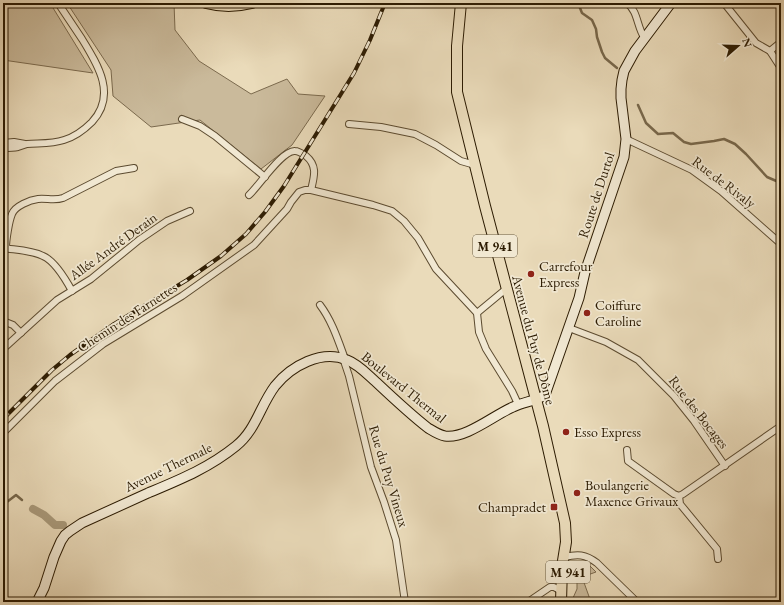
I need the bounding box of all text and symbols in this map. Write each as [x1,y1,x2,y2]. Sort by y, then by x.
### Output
north arrow [718,26,758,66]
text: N [739,36,756,49]
street label: Route de Durtol [574,149,619,240]
street label: Rue de Rivaly [688,152,760,212]
street label: Allée André Derain [65,208,161,284]
road number: M 941 [473,235,517,257]
place label: Carrefour Express [539,257,593,291]
marker: Carrefour Express [526,269,536,279]
street label: Avenue du Puy de Dôme [508,272,560,407]
street label: Chemin des Farnettes [74,278,181,356]
place label: Coiffure Caroline [595,296,642,330]
marker: Coiffure Caroline [582,308,592,318]
street label: Boulevard Thermal [358,347,451,427]
street label: Rue des Bocages [665,372,733,453]
street label: Rue du Puy Vineux [365,423,413,529]
place label: Esso Express [574,423,642,441]
marker: Esso Express [561,427,571,437]
street label: Avenue Thermale [120,438,215,496]
place label: Boulangerie Maxence Grivaux [585,476,678,510]
marker: Boulangerie Maxence Grivaux [572,488,582,498]
place label: Champradet [478,498,547,516]
marker: Champradet [549,502,559,512]
road number: M 941 [546,561,590,583]

